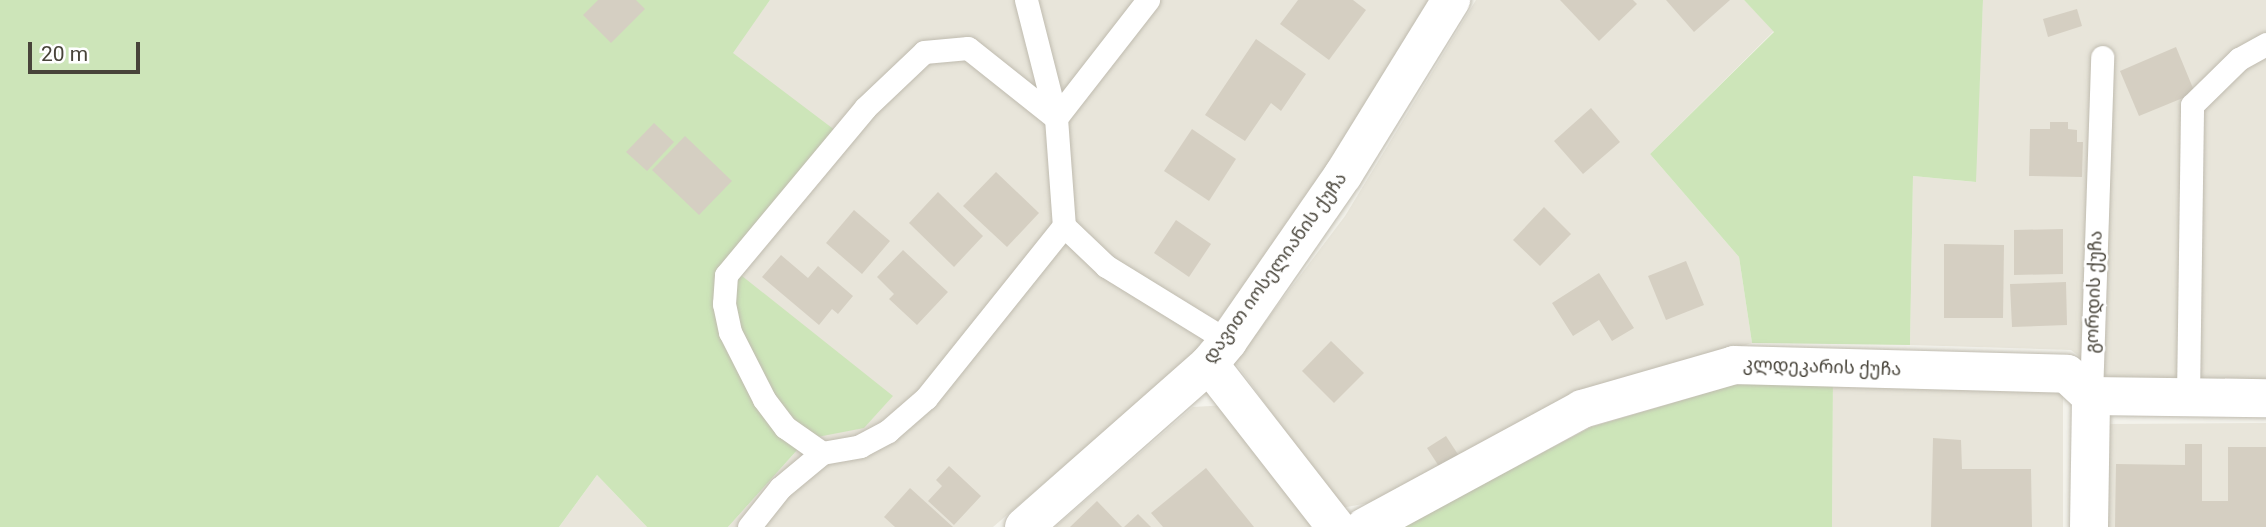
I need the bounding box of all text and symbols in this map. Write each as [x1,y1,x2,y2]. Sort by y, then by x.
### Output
scale bar [32,28,144,72]
text: 20 m [41,42,88,66]
street label: დავით იოსელიანის ქუჩა [1198,168,1352,368]
street label: გორდის ქუჩა [2081,230,2107,354]
street label: კლდეკარის ქუჩა [1743,353,1901,381]

